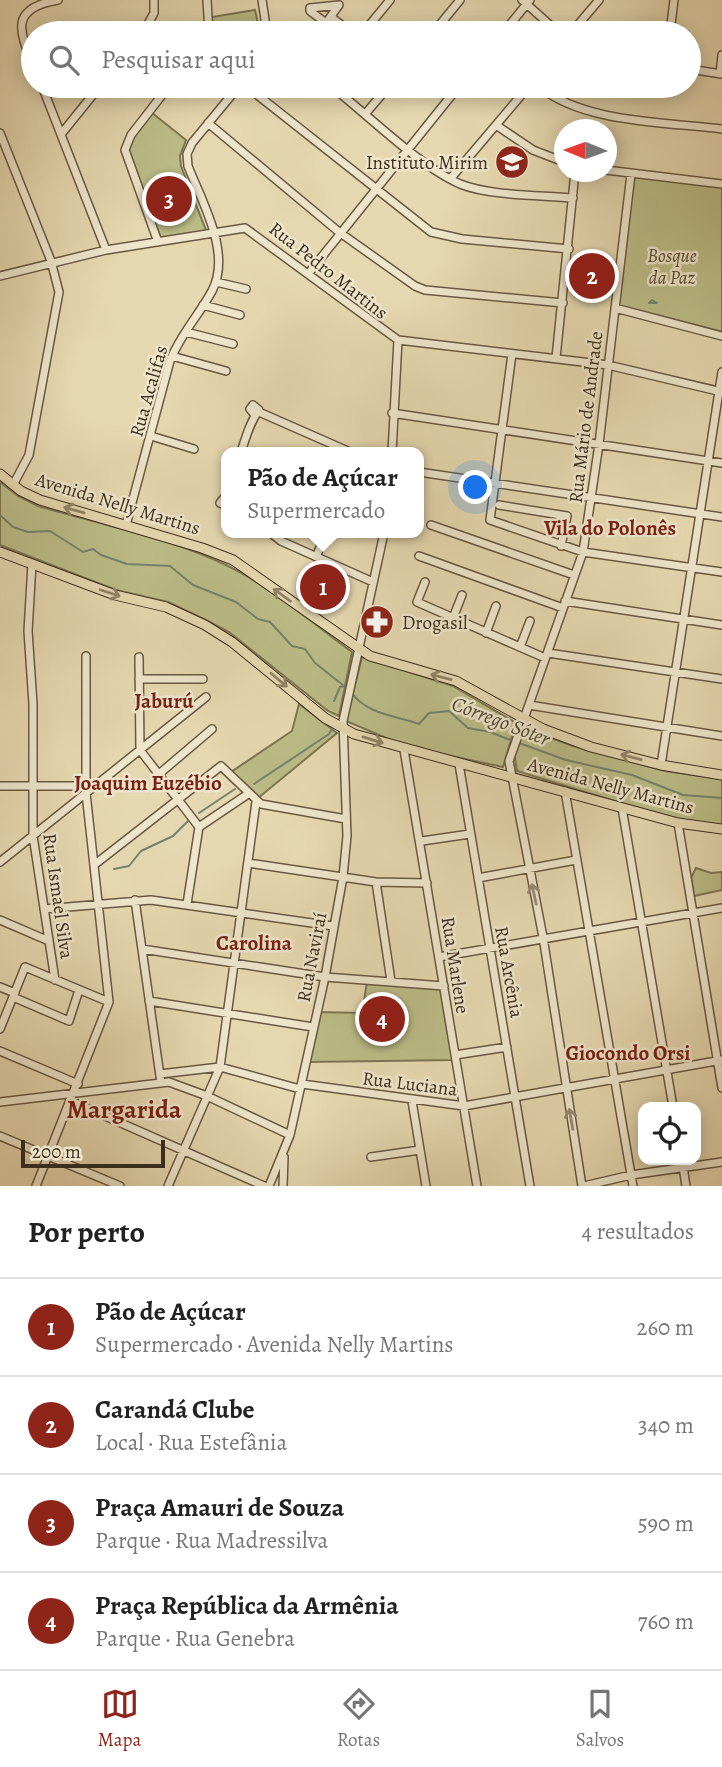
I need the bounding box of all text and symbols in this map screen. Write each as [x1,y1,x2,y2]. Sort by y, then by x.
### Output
search box [21,21,701,98]
icon: search [45,41,83,79]
text: Pesquisar aqui [101,42,256,77]
north arrow [554,119,617,182]
school or university icon: Instituto Mirim [493,143,531,181]
place label: Instituto Mirim [366,150,488,176]
pin: 3 [146,173,192,225]
street label: Rua Pedro Martins [264,216,393,325]
park label: Bosque da Paz [647,243,697,291]
pin: 2 [569,250,615,302]
street label: Rua Mário de Andrade [563,330,609,505]
street label: Rua Acalifas [124,342,174,440]
popup [221,447,424,538]
text: Pão de Açúcar [247,460,398,495]
street label: Avenida Nelly Martins [31,466,203,541]
your location [458,470,492,504]
text: Supermercado [247,495,385,526]
one-way arrow [63,502,85,515]
district label: Vila do Polonês [543,514,676,542]
pin: 1 [300,561,346,613]
one-way arrow [98,588,120,600]
one-way arrow [273,588,292,602]
pharmacy icon: Drogasil [358,603,396,641]
place label: Drogasil [402,610,468,636]
one-way arrow [430,670,453,683]
one-way arrow [270,672,288,688]
district label: Jaburú [134,687,194,715]
water label: Córrego Sóter [448,689,555,753]
one-way arrow [362,735,384,748]
one-way arrow [620,750,643,763]
street label: Avenida Nelly Martins [524,751,697,821]
district label: Joaquim Euzébio [74,769,222,797]
street label: Rua Ismael Silva [36,832,80,961]
one-way arrow [526,883,540,906]
street label: Rua Naviraí [291,910,333,1004]
street label: Rua Marlene [435,915,476,1016]
street label: Rua Arcênia [488,924,530,1020]
district label: Carolina [216,929,293,957]
pin: 4 [359,993,405,1045]
district label: Giocondo Orsi [566,1039,690,1067]
street label: Rua Luciana [361,1065,459,1103]
district label: Margarida [66,1092,182,1127]
map controls [638,1102,701,1165]
button: locate [638,1102,701,1165]
one-way arrow [564,1108,577,1131]
scale bar [21,1137,164,1169]
text: 200 m [32,1139,81,1165]
text: Por perto [28,1212,145,1252]
text: 4 resultados [581,1216,694,1247]
text: Pão de Açúcar [95,1294,246,1329]
text: 1 [47,1312,55,1343]
text: 260 m [636,1312,694,1343]
text: Supermercado · Avenida Nelly Martins [95,1329,454,1360]
text: Carandá Clube [95,1392,255,1427]
text: 2 [45,1410,57,1441]
text: 340 m [638,1410,694,1441]
text: Local · Rua Estefânia [95,1427,287,1458]
text: Praça Amauri de Souza [95,1490,344,1525]
text: 3 [46,1508,56,1539]
text: 590 m [638,1508,694,1539]
text: Parque · Rua Madressilva [95,1525,328,1556]
text: Praça República da Armênia [95,1588,399,1623]
text: 4 [46,1606,56,1637]
text: 760 m [638,1606,694,1637]
text: Parque · Rua Genebra [95,1623,295,1654]
tab: Mapa [98,1685,141,1753]
tab: Rotas [337,1685,380,1753]
tab: Salvos [576,1685,624,1753]

